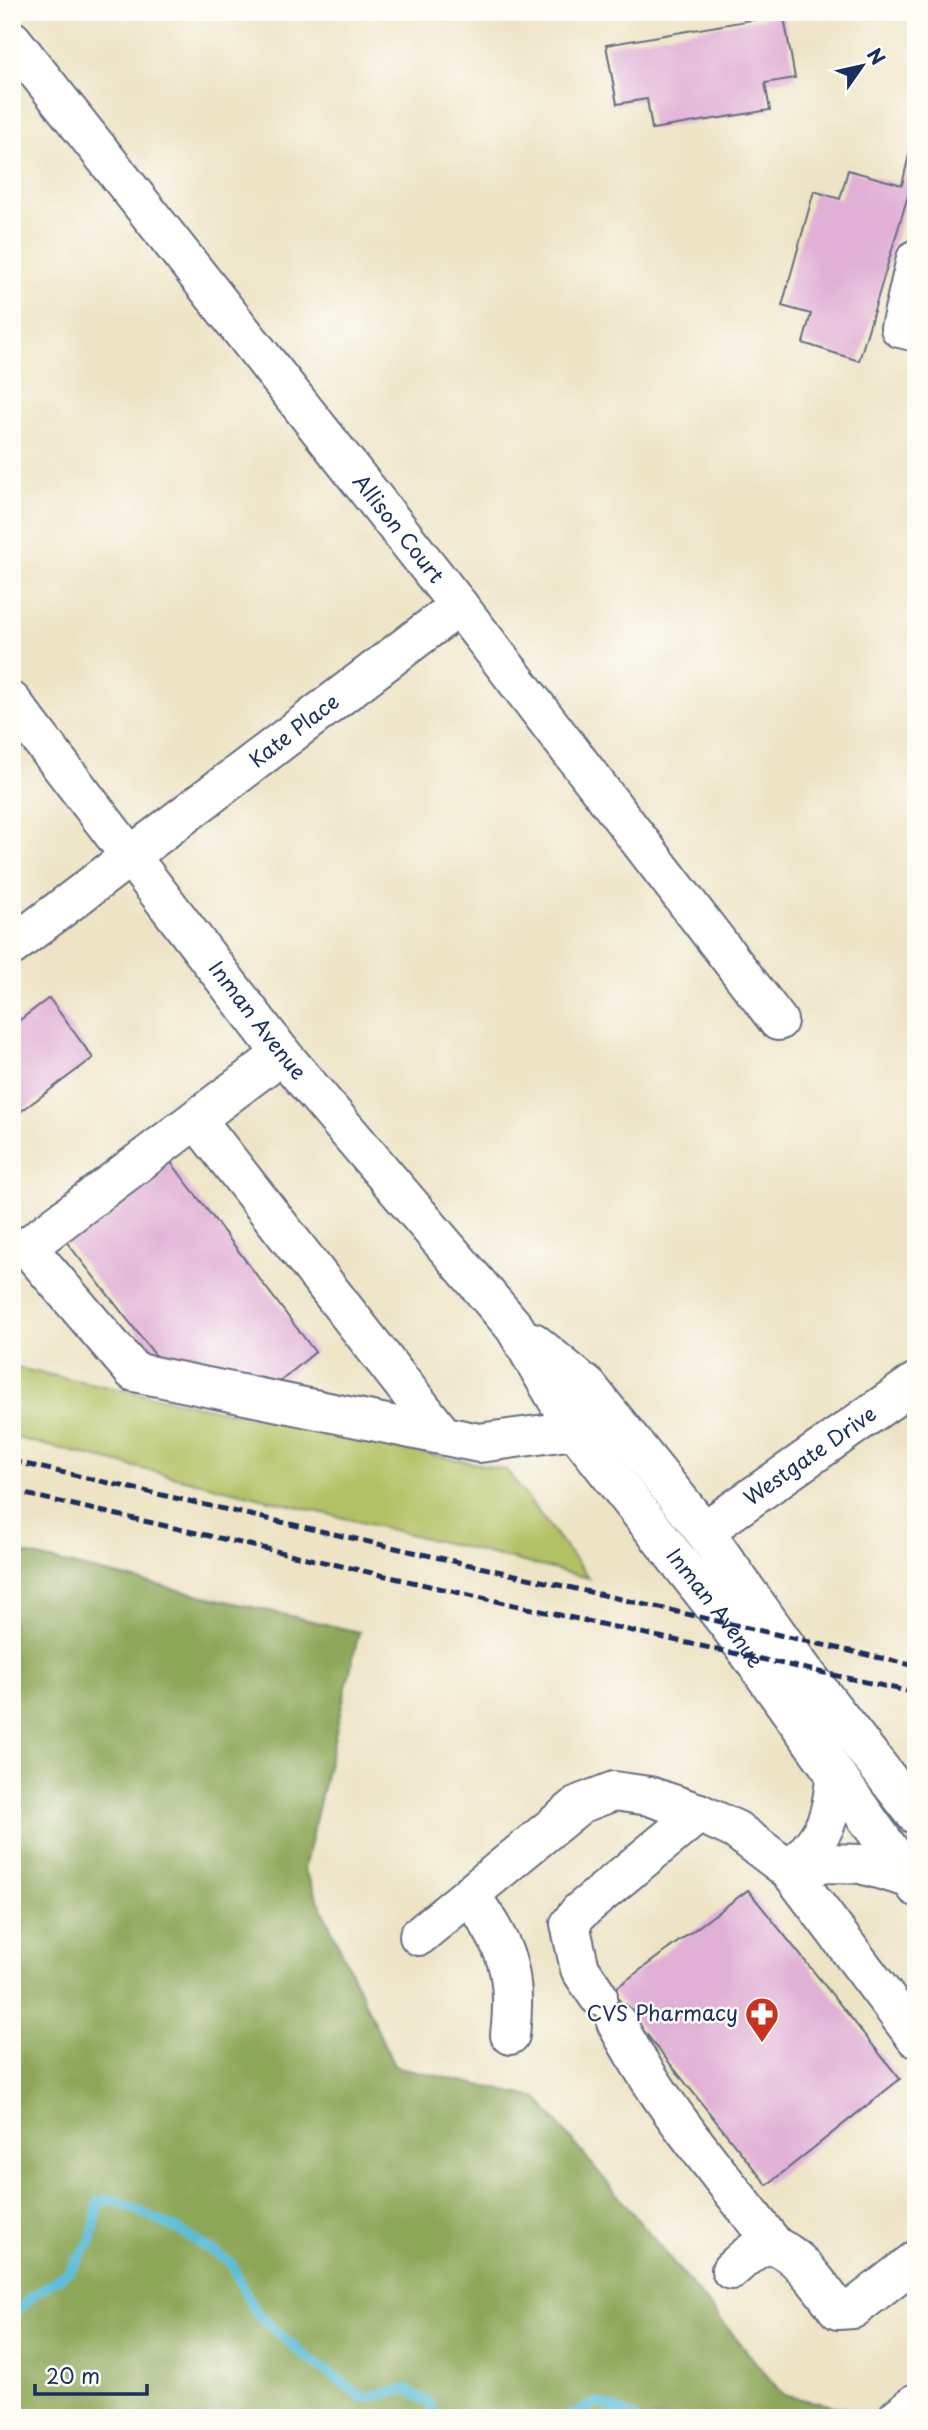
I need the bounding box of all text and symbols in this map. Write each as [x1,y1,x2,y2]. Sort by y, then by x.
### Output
north arrow [827,32,897,102]
text: N [861,42,893,70]
street label: Allison Court [346,466,453,589]
street label: Kate Place [242,685,345,774]
street label: Inman Avenue [202,953,315,1086]
street label: Westgate Drive [736,1397,882,1512]
street label: Inman Avenue [660,1540,772,1674]
pharmacy icon: CVS Pharmacy [743,1995,781,2044]
place label: CVS Pharmacy [587,1996,738,2028]
scale bar [35,2353,147,2397]
text: 20 m [46,2359,100,2391]

